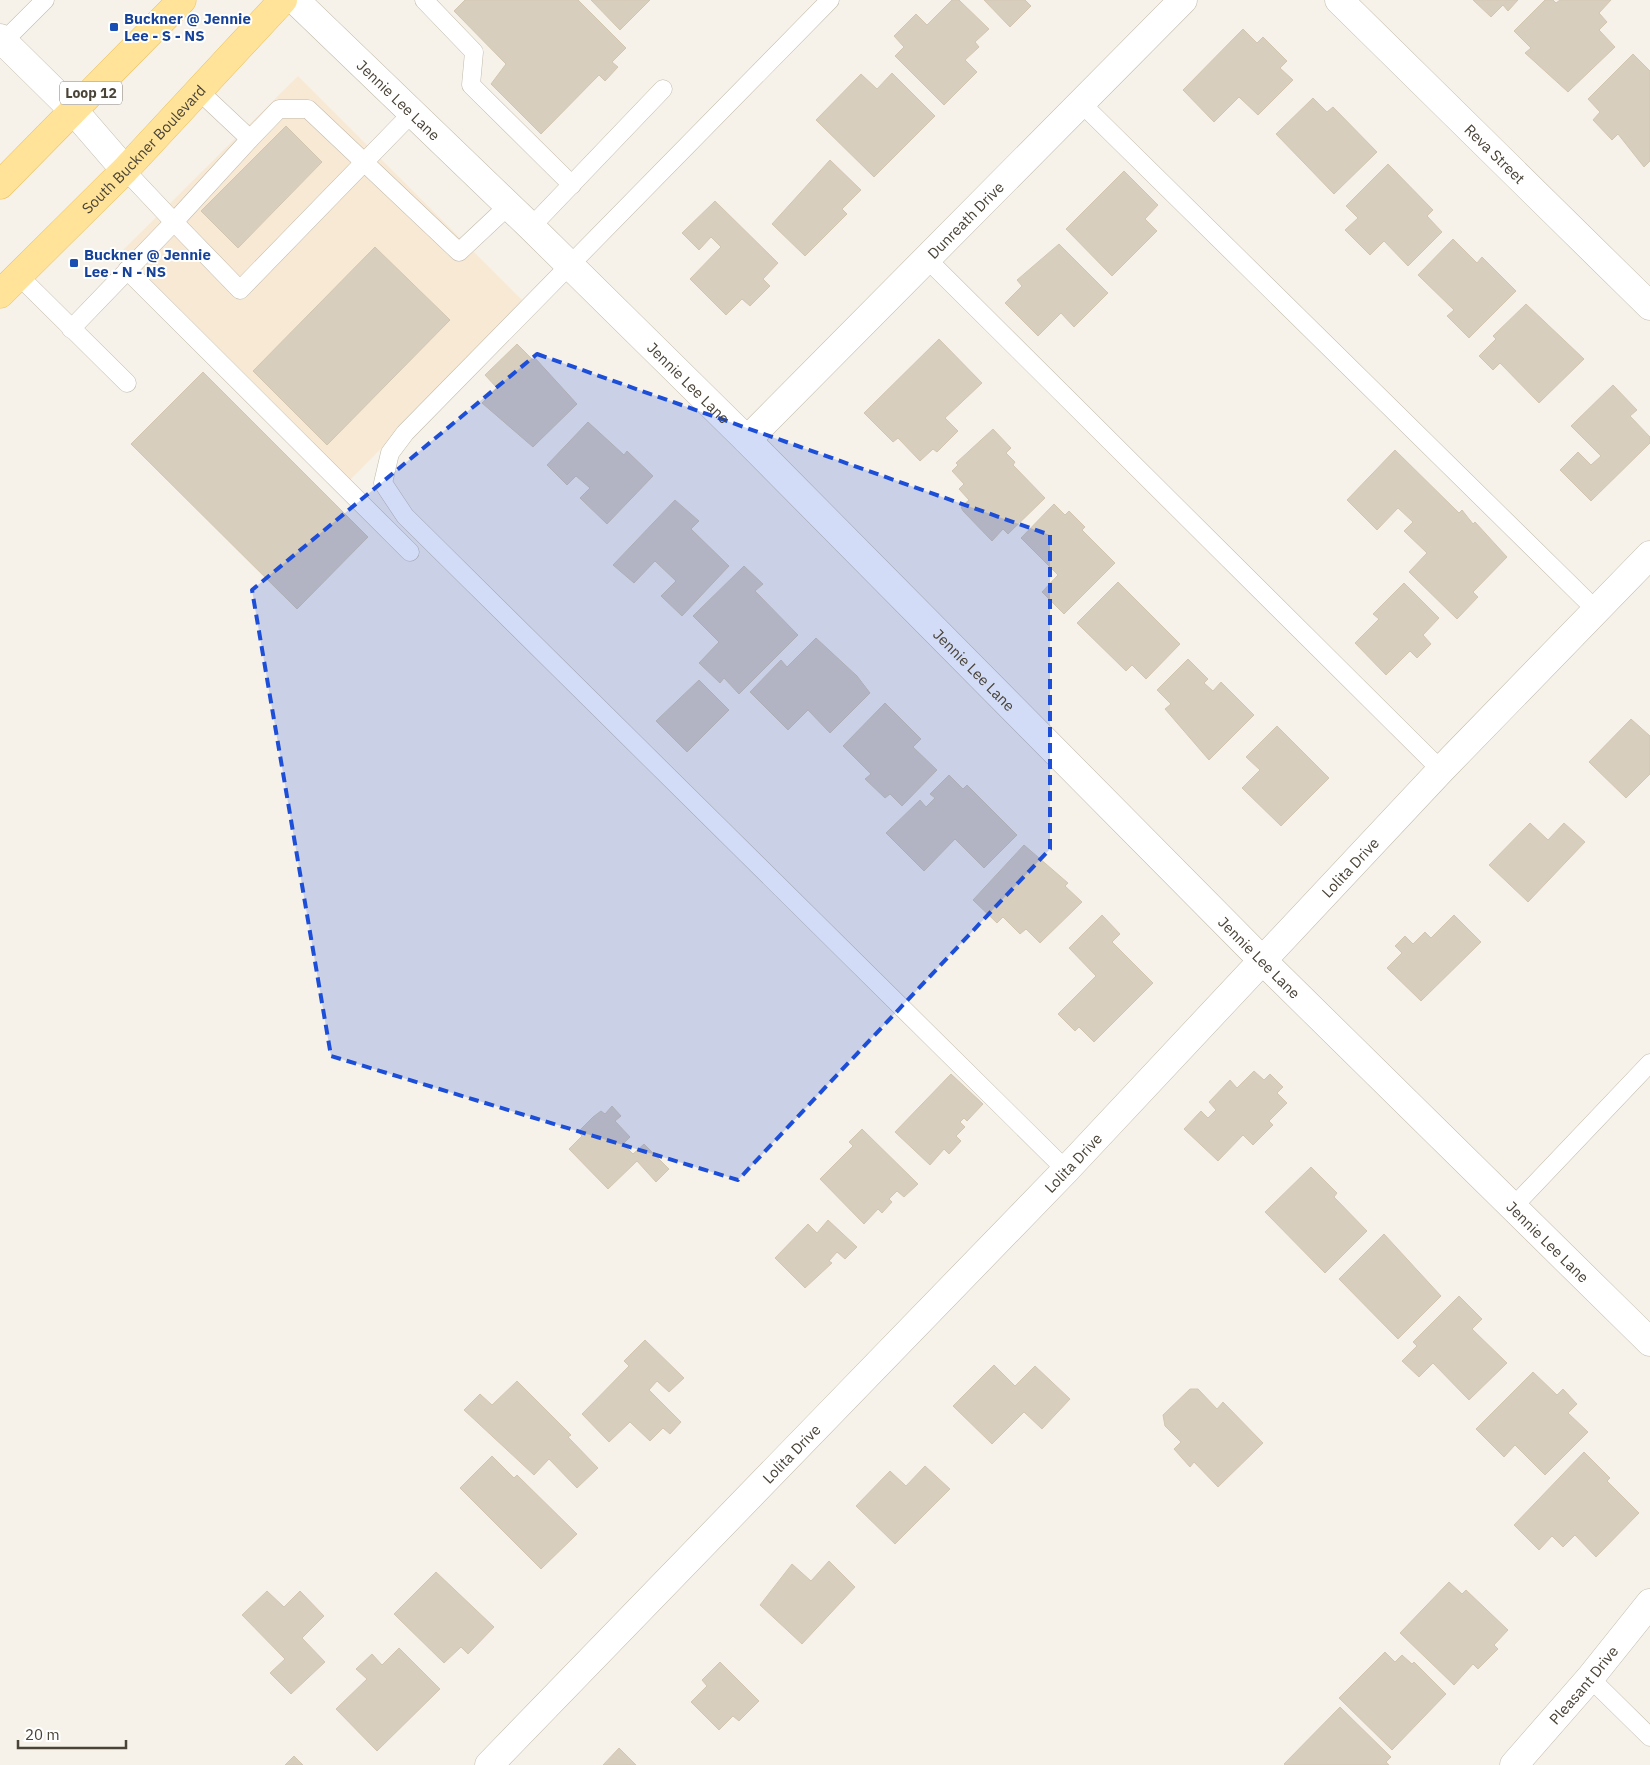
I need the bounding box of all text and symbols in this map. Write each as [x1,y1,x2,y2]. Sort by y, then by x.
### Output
place label: Buckner @ Jennie Lee - S - NS [124,9,251,45]
marker: Buckner @ Jennie Lee - S - NS [108,21,120,33]
street label: Jennie Lee Lane [353,55,444,144]
street label: South Buckner Boulevard [77,80,209,217]
road number: Loop 12 [60,82,122,105]
street label: Reva Street [1461,120,1529,188]
street label: Dunreath Drive [923,177,1008,262]
place label: Buckner @ Jennie Lee - N - NS [84,245,211,281]
marker: Buckner @ Jennie Lee - N - NS [68,257,80,269]
street label: Jennie Lee Lane [644,338,734,427]
street label: Jennie Lee Lane [930,624,1019,715]
street label: Lolita Drive [1317,833,1383,901]
street label: Jennie Lee Lane [1215,912,1305,1002]
street label: Lolita Drive [1040,1129,1106,1196]
street label: Jennie Lee Lane [1503,1197,1593,1286]
street label: Lolita Drive [758,1420,824,1487]
street label: Pleasant Drive [1545,1642,1622,1728]
scale bar [18,1718,125,1750]
text: 20 m [25,1725,60,1744]

